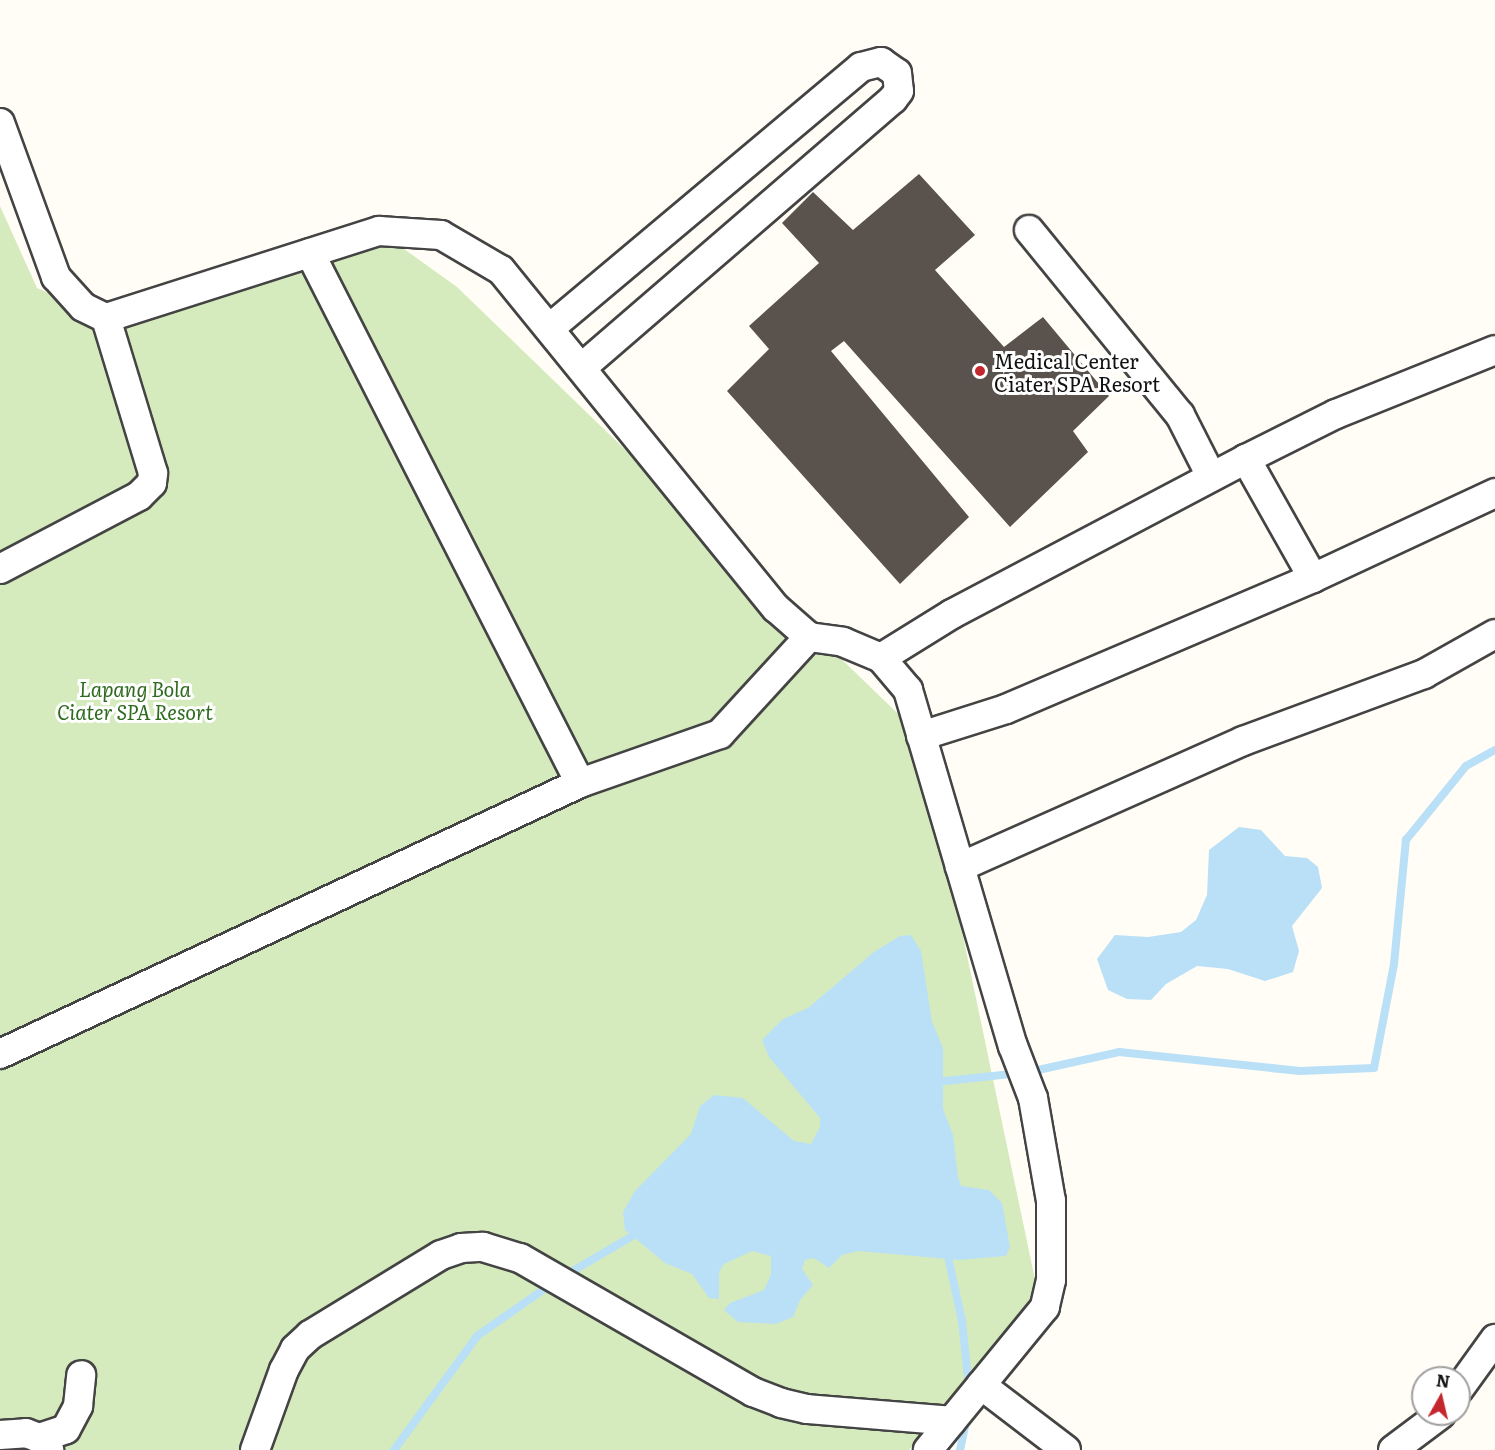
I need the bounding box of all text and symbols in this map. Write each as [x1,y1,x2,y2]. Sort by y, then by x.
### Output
place label: Medical Center Ciater SPA Resort [994,348,1160,395]
marker: Medical Center Ciater SPA Resort [971,362,989,380]
park label: Lapang Bola Ciater SPA Resort [57,676,213,723]
north arrow [1411,1366,1471,1426]
text: N [1435,1367,1452,1393]

